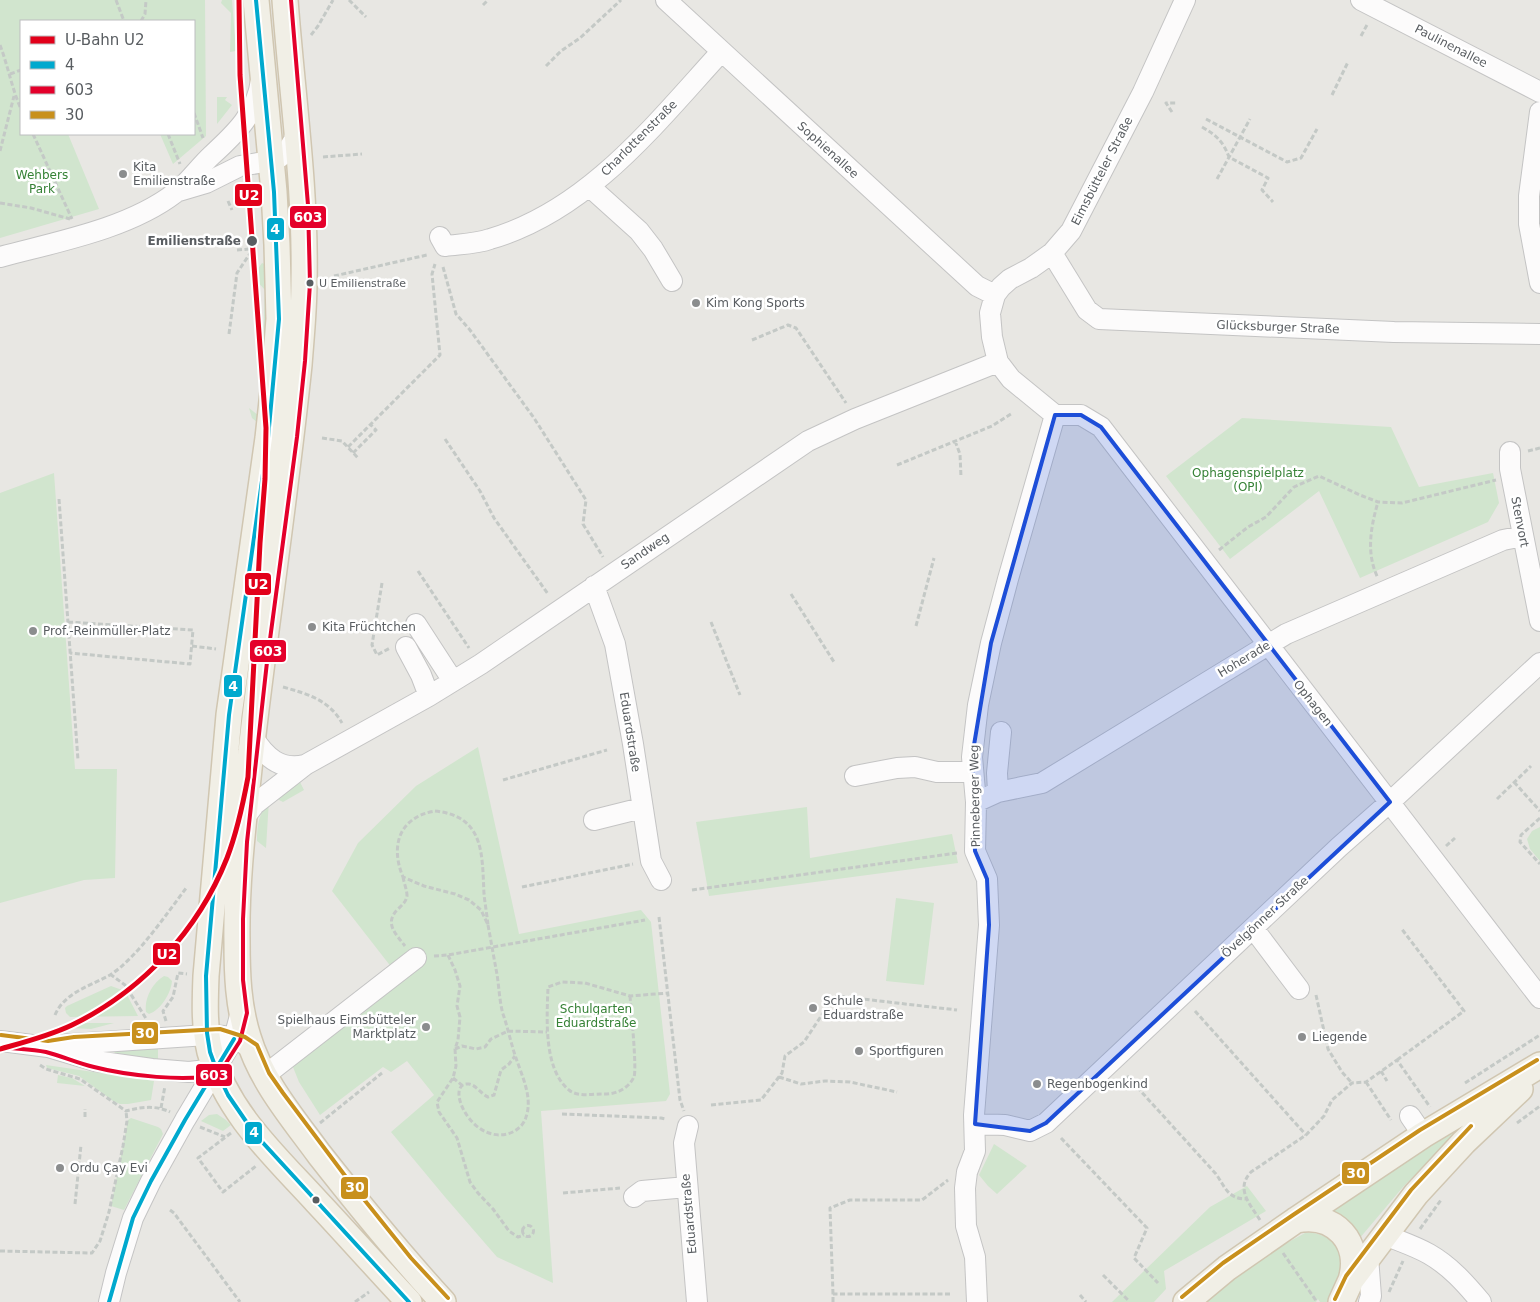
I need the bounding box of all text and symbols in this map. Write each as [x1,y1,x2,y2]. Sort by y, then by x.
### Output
legend [20,20,195,135]
street label: Paulinenallee [1412,22,1490,70]
text: U-Bahn U2 [65,31,145,49]
text: 4 [65,56,75,74]
text: 603 [65,81,94,99]
street label: Charlottenstraße [598,97,680,179]
text: 30 [65,106,84,124]
street label: Eimsbütteler Straße [1069,114,1135,228]
street label: Sophienallee [795,119,861,181]
place label: Kita Emilienstraße [133,160,215,188]
park label: Wehbers Park [16,168,68,196]
marker: Kita Emilienstraße [117,168,129,180]
line badge: U2 [234,183,263,207]
text: U2 [238,187,260,203]
line badge: 603 [289,205,327,229]
text: 603 [293,209,323,225]
line badge: 4 [266,217,285,241]
text: 4 [270,221,280,237]
place label: Emilienstraße [148,234,241,248]
marker: Emilienstraße [245,234,259,248]
place label: U Emilienstraße [319,277,406,290]
marker: U Emilienstraße [305,278,315,288]
place label: Kim Kong Sports [706,296,805,310]
marker: Kim Kong Sports [690,297,702,309]
street label: Glücksburger Straße [1216,318,1340,336]
park label: Ophagenspielplatz (OPI) [1192,466,1304,494]
street label: Stenvort [1508,495,1532,549]
street label: Sandweg [618,530,672,572]
line badge: U2 [244,572,272,596]
text: U2 [247,576,269,592]
place label: Kita Früchtchen [322,620,416,634]
marker: Kita Früchtchen [306,621,318,633]
place label: Prof.-Reinmüller-Platz [43,624,170,638]
marker: Prof.-Reinmüller-Platz [27,625,39,637]
street label: Hoherade [1215,638,1273,680]
line badge: 603 [249,639,287,663]
text: 603 [253,643,283,659]
line badge: 4 [223,674,243,698]
street label: Ophagen [1291,677,1335,729]
text: 4 [228,678,238,694]
street label: Eduardstraße [617,691,643,773]
street label: Pinneberger Weg [967,745,983,847]
street label: Övelgönner Straße [1217,872,1311,961]
line badge: U2 [152,942,181,966]
text: U2 [156,946,178,962]
place label: Schule Eduardstraße [823,994,904,1022]
park label: Schulgarten Eduardstraße [556,1002,636,1030]
marker: Schule Eduardstraße [807,1002,819,1014]
place label: Spielhaus Eimsbütteler Marktplatz [278,1013,416,1041]
line badge: 30 [131,1021,159,1045]
marker: Spielhaus Eimsbütteler Marktplatz [420,1021,432,1033]
text: 30 [135,1025,155,1041]
place label: Liegende [1312,1030,1367,1044]
marker: Liegende [1296,1031,1308,1043]
place label: Sportfiguren [869,1044,944,1058]
marker: Sportfiguren [853,1045,865,1057]
line badge: 603 [195,1063,233,1087]
text: 603 [199,1067,229,1083]
place label: Regenbogenkind [1047,1077,1148,1091]
marker: Regenbogenkind [1031,1078,1043,1090]
line badge: 4 [244,1121,263,1145]
text: 4 [249,1124,259,1140]
place label: Ordu Çay Evi [70,1161,148,1175]
line badge: 30 [1341,1161,1370,1185]
marker: Ordu Çay Evi [54,1162,66,1174]
text: 30 [1346,1165,1366,1181]
street label: Eduardstraße [679,1173,699,1255]
line badge: 30 [340,1176,369,1200]
text: 30 [345,1179,365,1195]
unlabelled marker [311,1195,321,1205]

